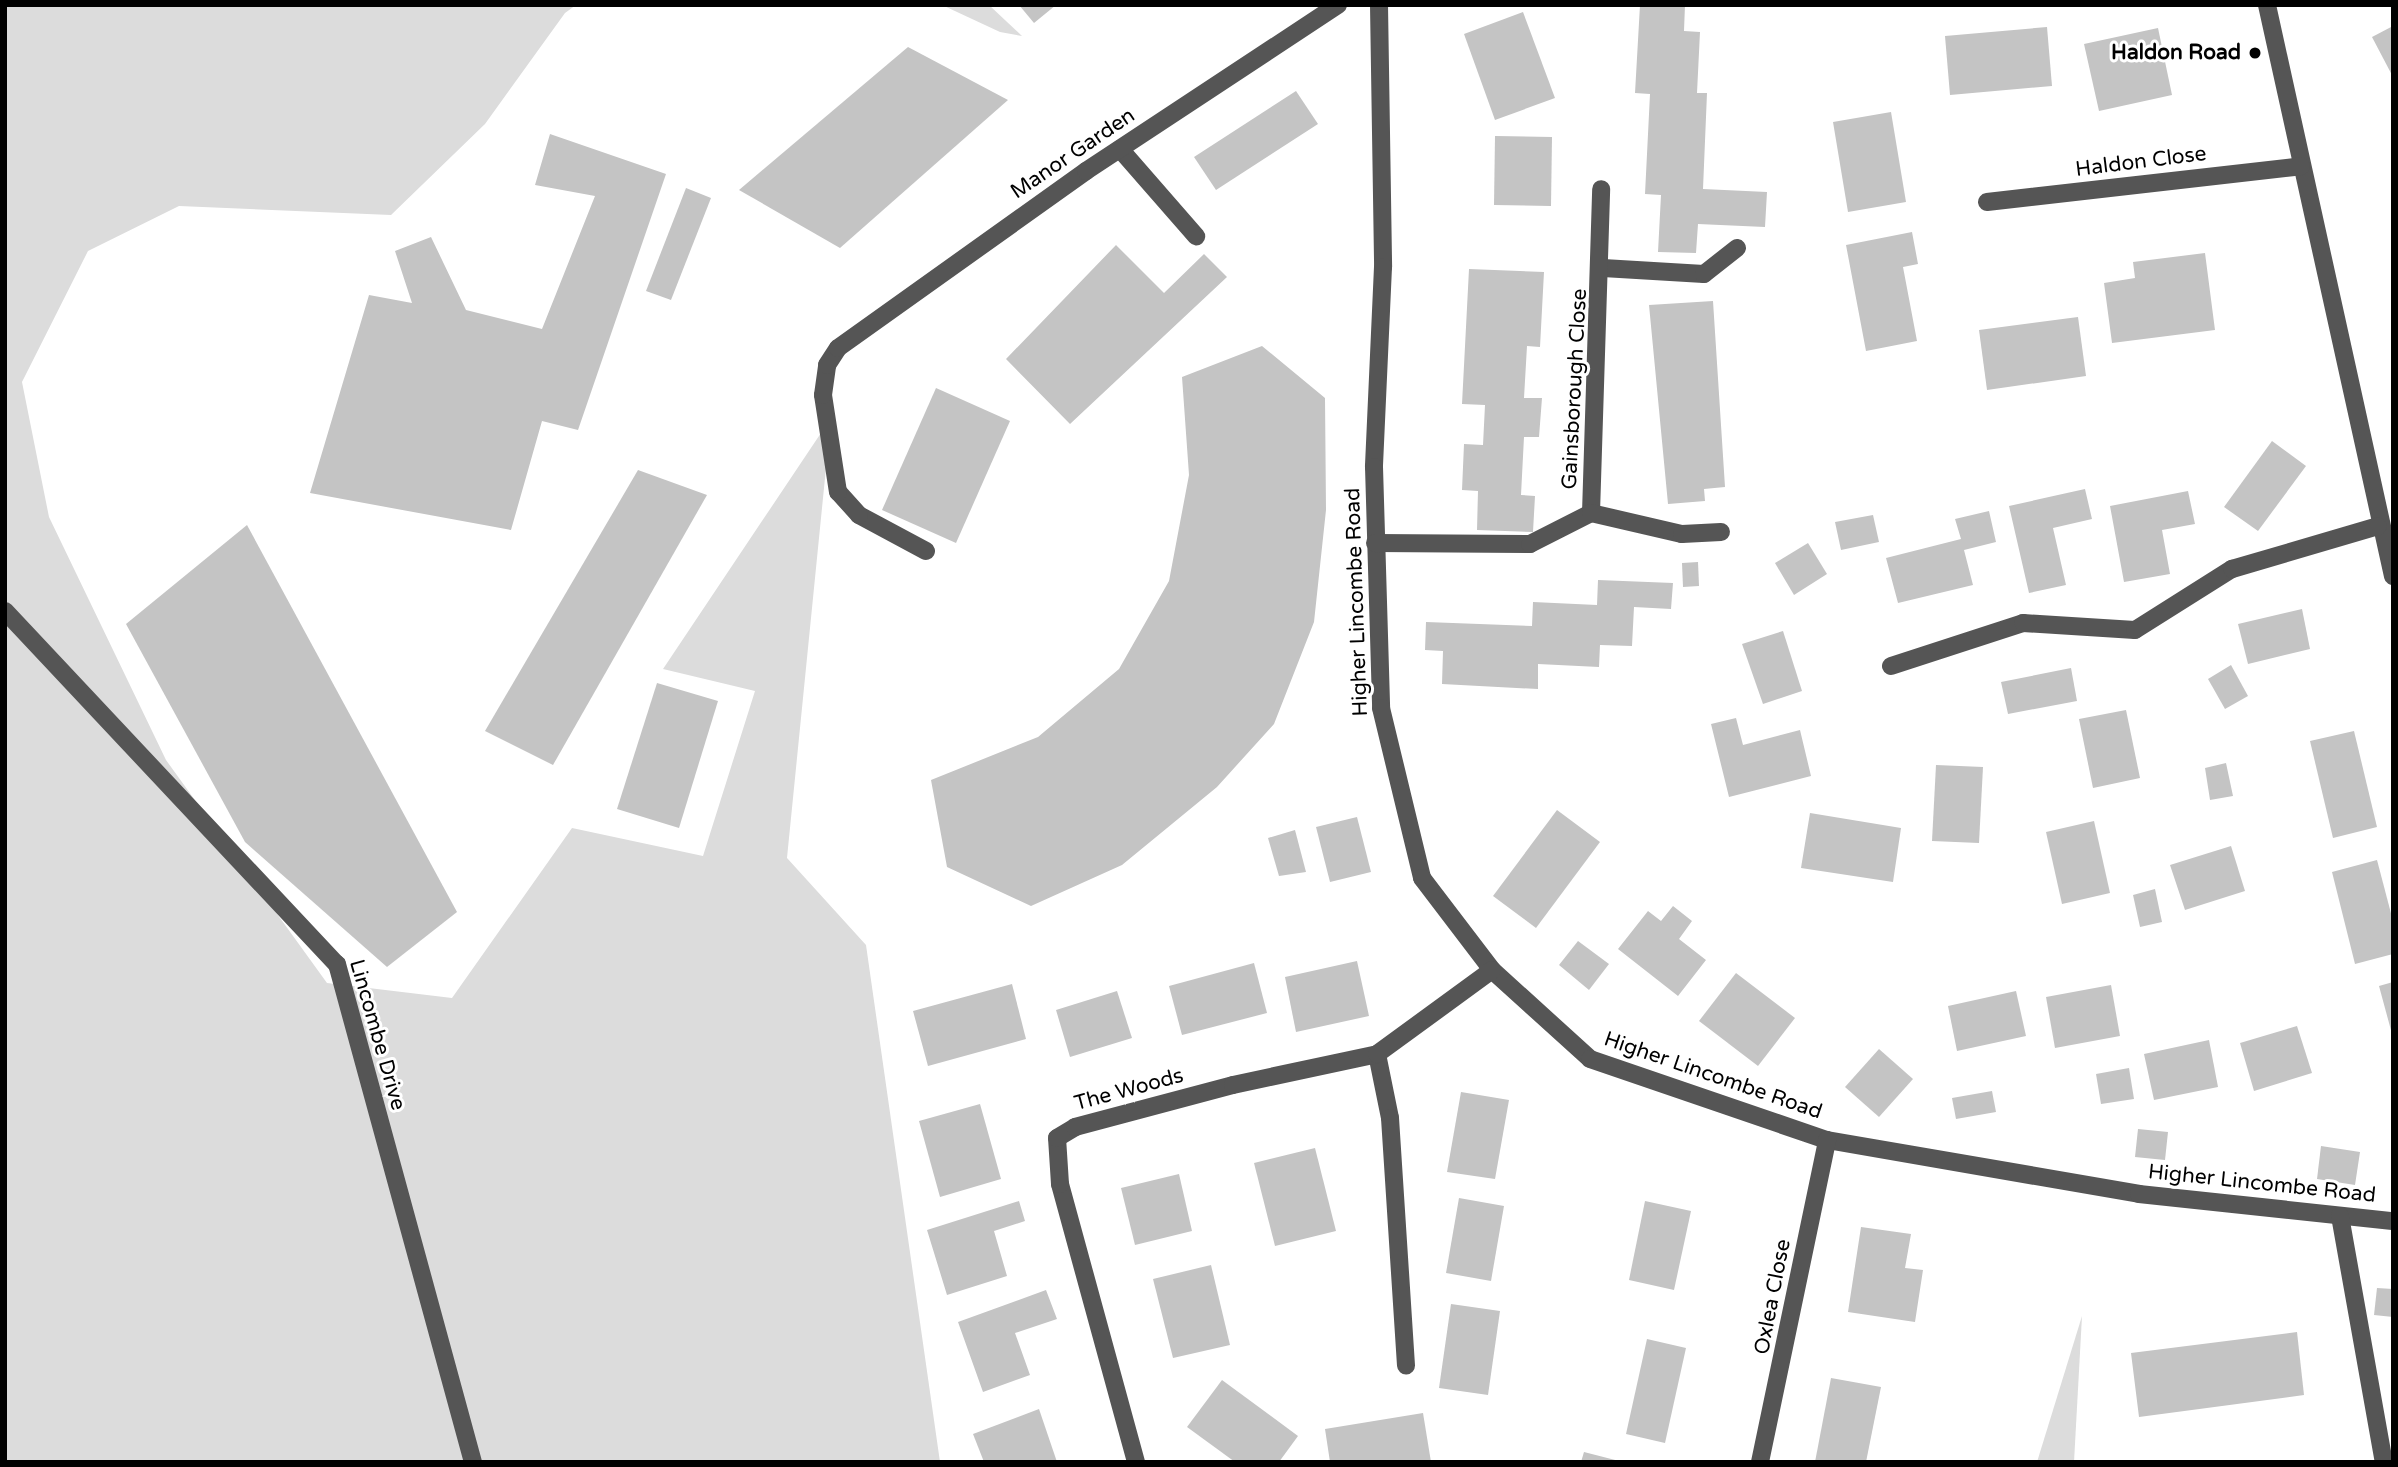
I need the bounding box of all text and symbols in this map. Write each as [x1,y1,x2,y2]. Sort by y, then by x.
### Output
place label: Haldon Road [2111,40,2241,66]
marker: Haldon Road [2247,45,2263,61]
street label: Manor Garden [1006,103,1140,205]
street label: Haldon Close [2074,141,2208,183]
street label: Gainsborough Close [1557,288,1593,490]
street label: Higher Lincombe Road [1340,487,1374,717]
street label: Lincombe Drive [343,957,411,1113]
street label: Higher Lincombe Road [1601,1027,1825,1125]
street label: The Woods [1072,1063,1186,1117]
street label: Higher Lincombe Road [2147,1160,2377,1208]
street label: Oxlea Close [1749,1237,1797,1357]

